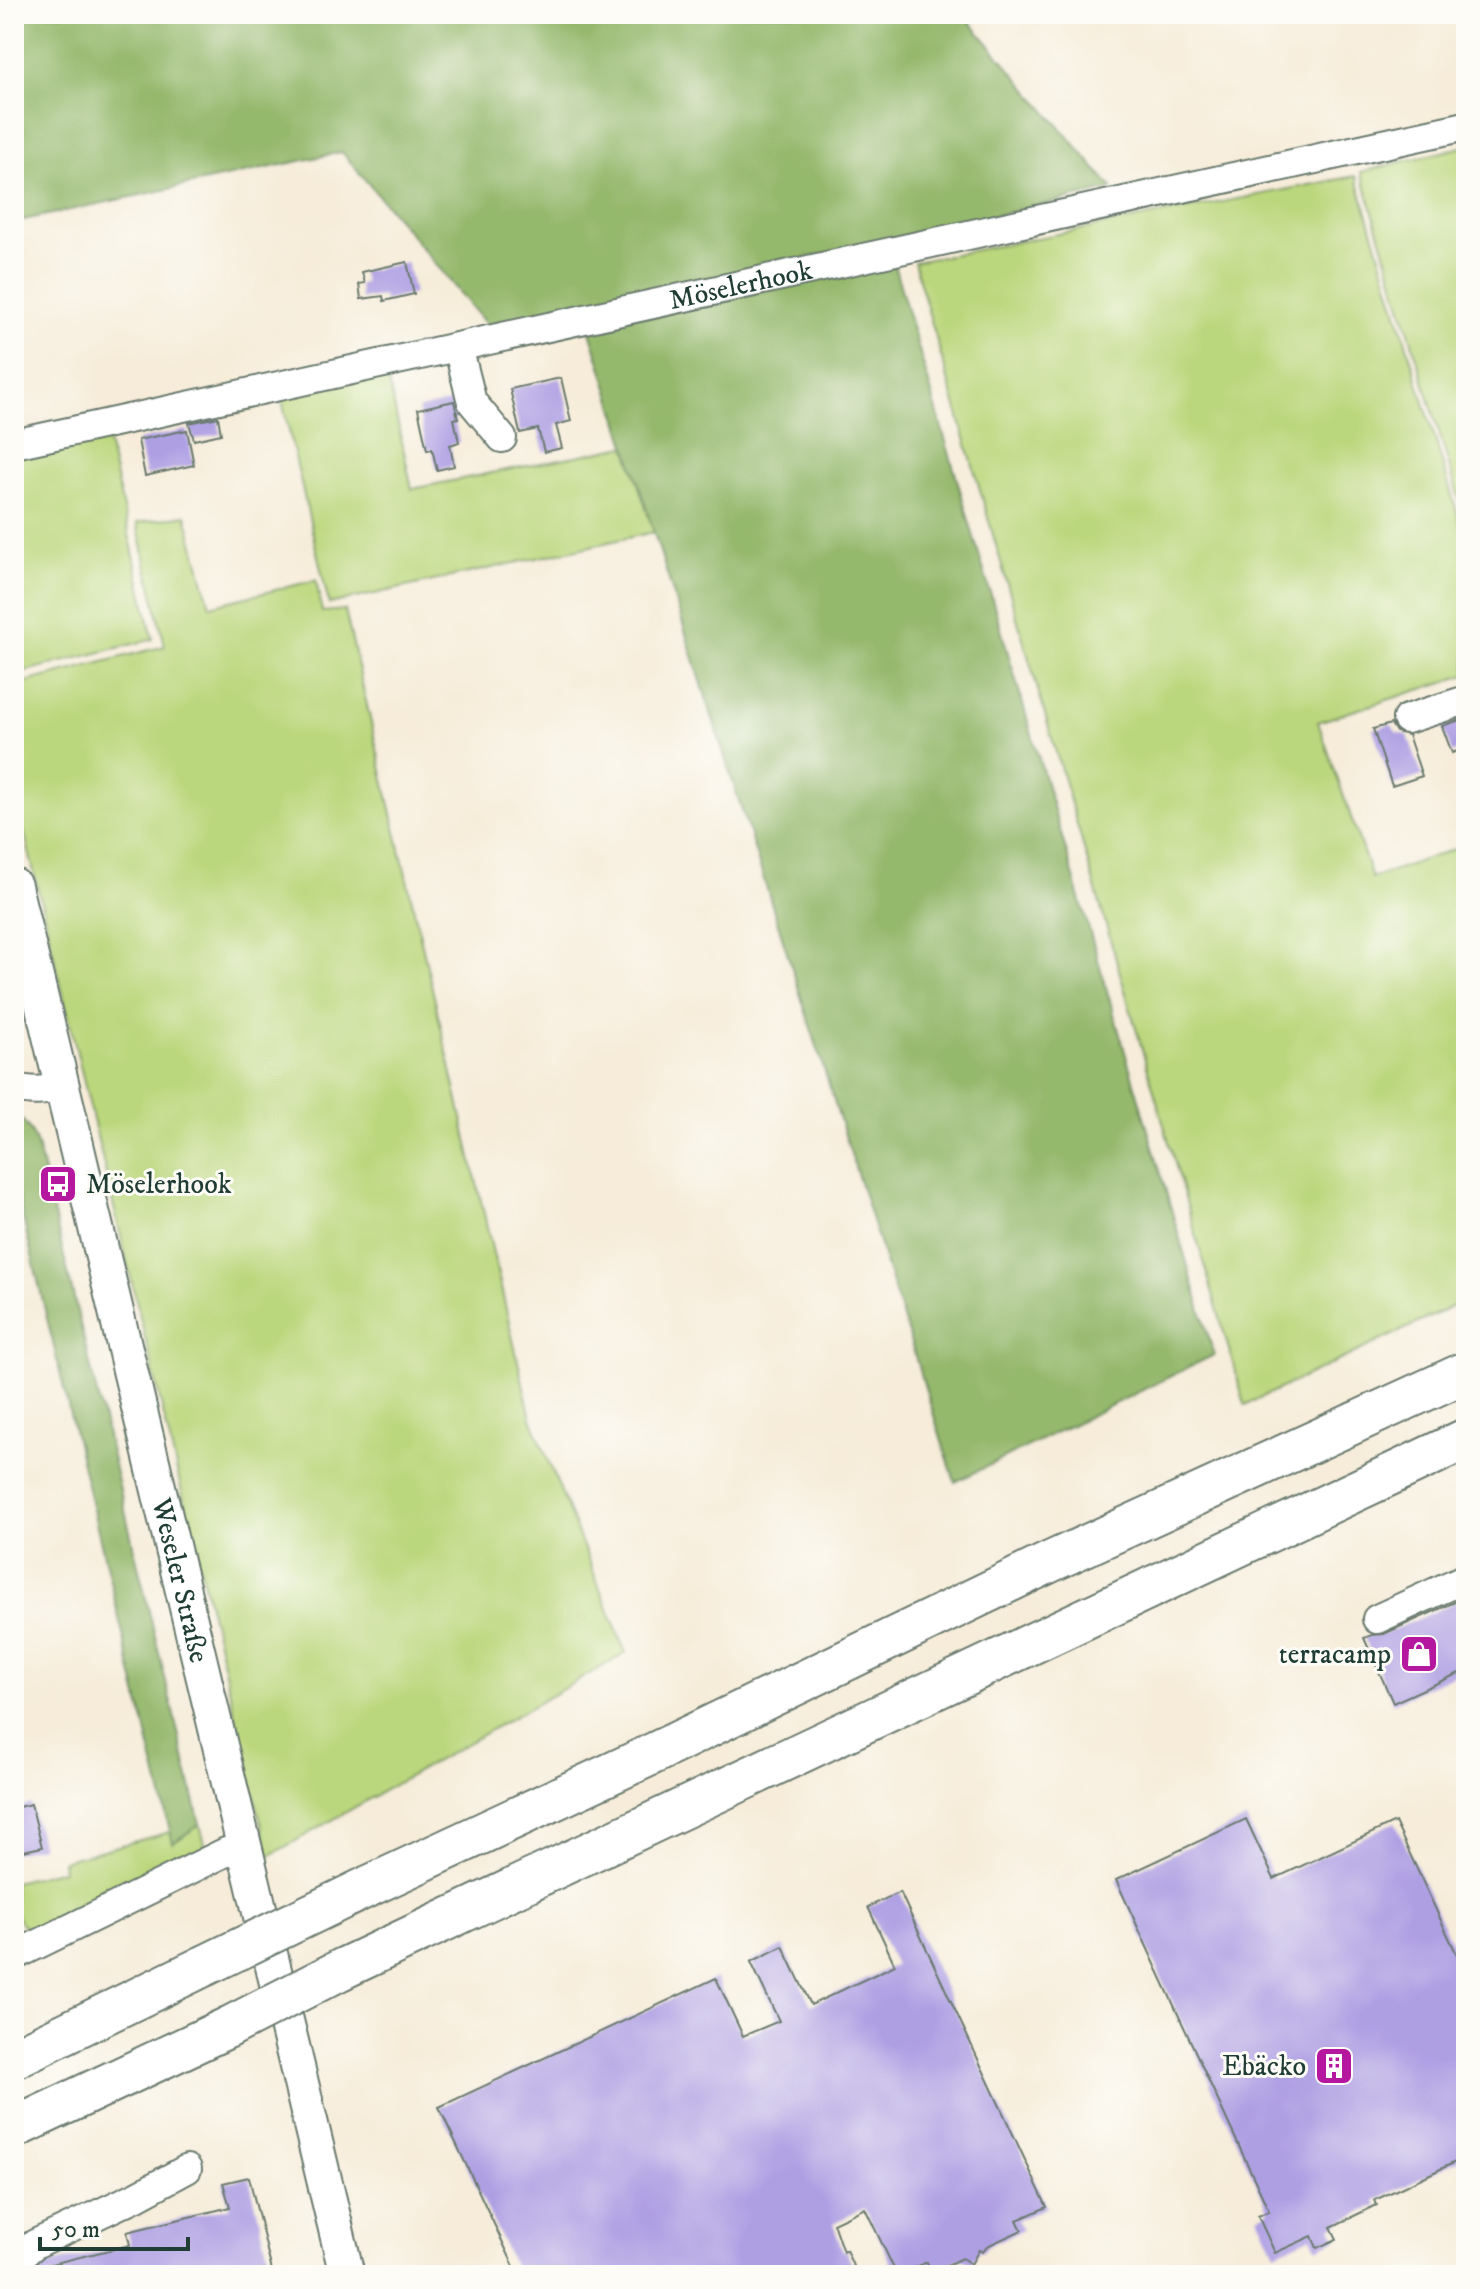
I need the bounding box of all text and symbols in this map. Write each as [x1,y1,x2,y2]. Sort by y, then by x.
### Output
street label: Möselerhook [666,252,816,318]
bus stop icon: Möselerhook [37,1163,79,1205]
place label: Möselerhook [86,1167,232,1202]
street label: Weseler Straße [144,1494,217,1666]
shop icon: terracamp [1398,1633,1440,1675]
place label: terracamp [1279,1637,1391,1672]
building icon: Ebäcko [1313,2045,1355,2087]
place label: Ebäcko [1222,2049,1306,2084]
scale bar [40,2201,188,2251]
text: 50 m [52,2215,100,2245]

